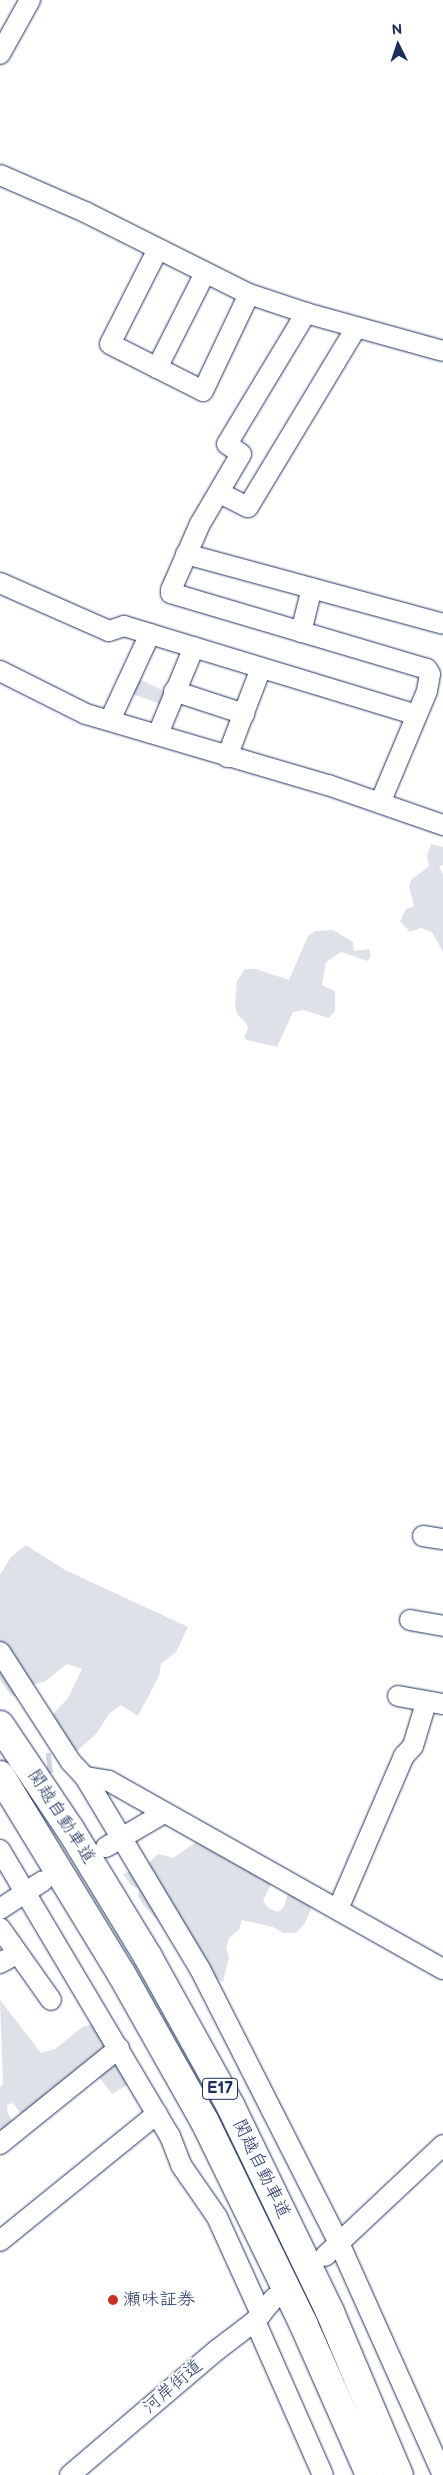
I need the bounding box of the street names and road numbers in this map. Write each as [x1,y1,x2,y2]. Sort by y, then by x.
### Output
street label: 関越自動車道 [23,1766,99,1868]
road number: E17 [201,2076,239,2102]
street label: 関越自動車道 [228,2116,294,2222]
street label: 河岸街道 [139,2355,207,2419]

